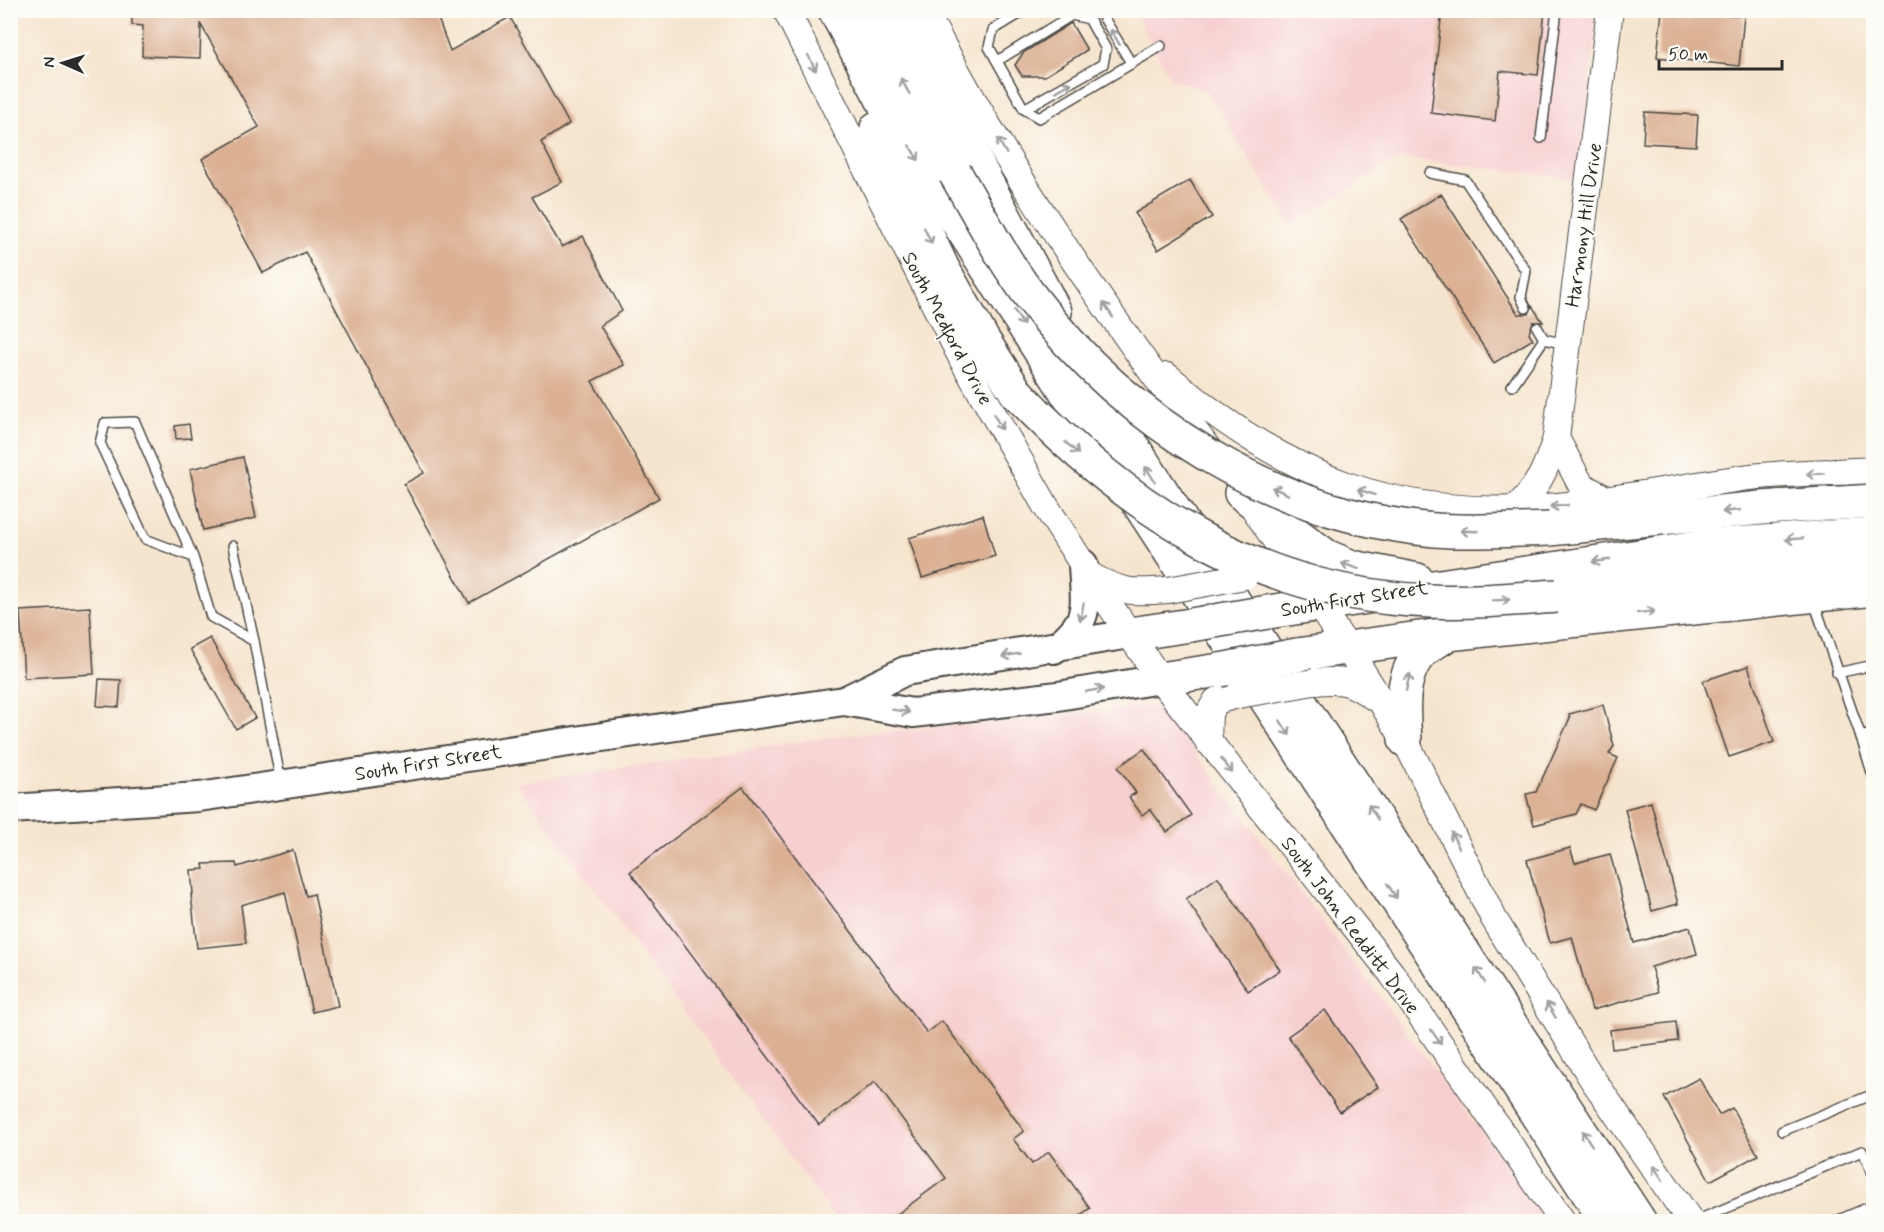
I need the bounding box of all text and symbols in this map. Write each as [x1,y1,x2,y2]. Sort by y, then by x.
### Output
one-way arrow [1109,29,1121,46]
north arrow [33,33,93,93]
scale bar [1659,33,1782,71]
text: 50 m [1668,43,1708,67]
one-way arrow [806,54,818,72]
text: N [39,56,60,68]
one-way arrow [899,77,910,95]
one-way arrow [1055,81,1072,93]
one-way arrow [996,138,1008,155]
street label: Harmony Hill Drive [1560,141,1609,309]
one-way arrow [908,145,921,162]
one-way arrow [922,227,934,245]
street label: South Medford Drive [893,247,999,411]
one-way arrow [1101,302,1114,319]
one-way arrow [1013,309,1025,326]
one-way arrow [993,413,1004,431]
one-way arrow [1065,441,1080,455]
one-way arrow [1144,466,1156,483]
one-way arrow [1806,468,1826,479]
one-way arrow [1271,484,1289,496]
one-way arrow [1357,486,1376,497]
one-way arrow [1550,500,1570,511]
one-way arrow [1722,506,1742,517]
one-way arrow [1460,525,1480,536]
one-way arrow [1785,534,1805,545]
one-way arrow [1591,556,1611,567]
one-way arrow [1341,559,1360,570]
street label: South First Street [1279,574,1430,624]
one-way arrow [1490,594,1510,605]
one-way arrow [1077,602,1088,622]
one-way arrow [1636,606,1656,617]
one-way arrow [1001,650,1021,661]
one-way arrow [1402,672,1414,691]
one-way arrow [1084,684,1104,695]
one-way arrow [891,705,911,716]
one-way arrow [1280,719,1292,736]
street label: South First Street [353,738,504,788]
one-way arrow [1221,758,1234,774]
one-way arrow [1367,805,1379,821]
street label: South John Redditt Drive [1274,832,1425,1020]
one-way arrow [1449,832,1461,850]
one-way arrow [1386,882,1398,899]
one-way arrow [1474,968,1486,984]
one-way arrow [1544,1002,1556,1019]
one-way arrow [1430,1028,1442,1045]
one-way arrow [1581,1131,1593,1147]
one-way arrow [1652,1166,1664,1182]

